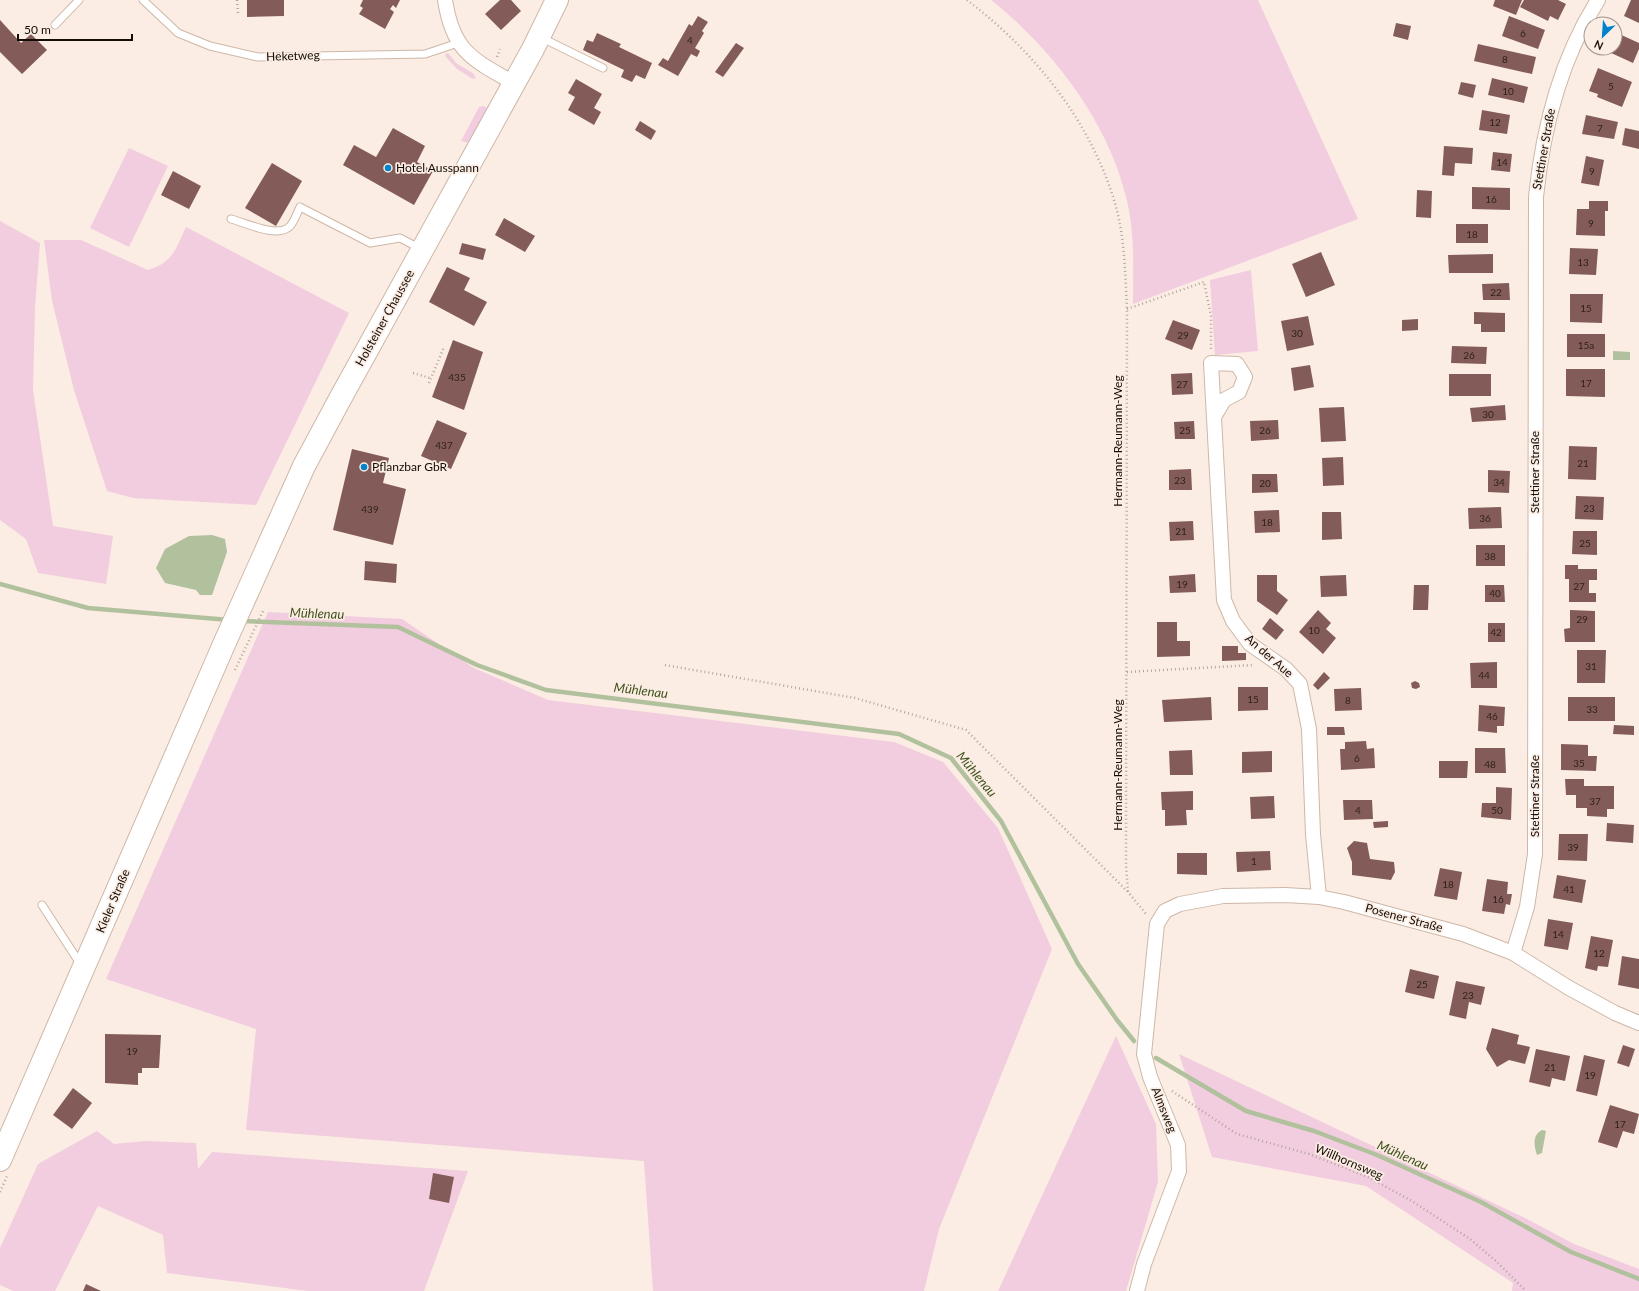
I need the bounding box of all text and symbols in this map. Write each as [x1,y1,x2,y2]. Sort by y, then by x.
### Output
scale bar [18,16,132,42]
north arrow [1583,16,1623,56]
text: 50 m [24,22,51,37]
house number: 6 [1520,27,1526,39]
house number: 4 [687,34,693,46]
text: N [1592,38,1605,53]
street label: Heketweg [266,47,320,64]
house number: 8 [1502,53,1508,65]
house number: 5 [1608,80,1614,92]
house number: 10 [1502,85,1514,97]
street label: Stettiner Straße [1529,107,1558,191]
house number: 12 [1489,116,1501,128]
house number: 7 [1597,122,1603,134]
house number: 14 [1496,156,1508,168]
place label: Hotel Ausspann [396,160,479,175]
marker: Hotel Ausspann [383,163,393,173]
house number: 9 [1589,165,1595,177]
house number: 16 [1485,193,1497,205]
house number: 9 [1588,217,1594,229]
house number: 18 [1466,228,1478,240]
house number: 13 [1577,256,1589,268]
street label: Holsteiner Chaussee [352,267,417,369]
house number: 22 [1490,286,1502,298]
house number: 15 [1580,302,1592,314]
house number: 30 [1291,327,1303,339]
house number: 29 [1177,329,1189,341]
house number: 15a [1578,339,1594,351]
house number: 26 [1463,349,1475,361]
house number: 435 [448,371,466,383]
street label: Hermann-Reumann-Weg [1110,375,1125,507]
house number: 17 [1580,377,1592,389]
house number: 27 [1176,378,1188,390]
house number: 30 [1482,408,1494,420]
house number: 25 [1179,424,1191,436]
house number: 26 [1259,424,1271,436]
street label: Stettiner Straße [1527,431,1542,513]
house number: 437 [435,439,453,451]
house number: 21 [1577,457,1589,469]
place label: Pflanzbar GbR [372,459,447,474]
marker: Pflanzbar GbR [359,462,369,472]
house number: 23 [1174,474,1186,486]
house number: 34 [1493,476,1505,488]
house number: 20 [1259,477,1271,489]
house number: 23 [1583,502,1595,514]
house number: 439 [361,503,379,515]
house number: 36 [1479,512,1491,524]
house number: 18 [1261,516,1273,528]
house number: 21 [1175,525,1187,537]
house number: 25 [1579,537,1591,549]
house number: 38 [1484,550,1496,562]
house number: 19 [1176,578,1188,590]
house number: 27 [1573,580,1585,592]
house number: 40 [1489,587,1501,599]
water label: Mühlenau [290,604,345,622]
house number: 29 [1576,613,1588,625]
house number: 10 [1308,624,1320,636]
house number: 42 [1490,626,1502,638]
street label: An der Aue [1242,631,1296,681]
house number: 31 [1585,660,1597,672]
house number: 44 [1478,669,1490,681]
water label: Mühlenau [613,679,669,701]
house number: 15 [1247,693,1259,705]
house number: 8 [1345,694,1351,706]
street label: Hermann-Reumann-Weg [1110,699,1125,831]
house number: 33 [1586,703,1598,715]
house number: 46 [1486,710,1498,722]
water label: Mühlenau [953,748,1001,800]
house number: 6 [1354,752,1360,764]
street label: Stettiner Straße [1527,755,1542,837]
house number: 35 [1573,757,1585,769]
house number: 48 [1484,758,1496,770]
house number: 37 [1589,795,1601,807]
house number: 4 [1355,804,1361,816]
house number: 50 [1491,804,1503,816]
house number: 39 [1567,841,1579,853]
house number: 1 [1251,855,1257,867]
street label: Kieler Straße [92,867,133,935]
house number: 18 [1442,878,1454,890]
house number: 41 [1563,883,1575,895]
house number: 16 [1492,893,1504,905]
street label: Posener Straße [1364,900,1444,935]
house number: 14 [1552,928,1564,940]
house number: 12 [1593,947,1605,959]
house number: 25 [1416,978,1428,990]
house number: 23 [1462,989,1474,1001]
house number: 19 [126,1045,138,1057]
house number: 21 [1544,1061,1556,1073]
house number: 19 [1584,1069,1596,1081]
street label: Almsweg [1149,1085,1180,1135]
house number: 17 [1614,1118,1626,1130]
water label: Mühlenau [1375,1137,1431,1173]
street label: Willhornsweg [1313,1140,1386,1183]

